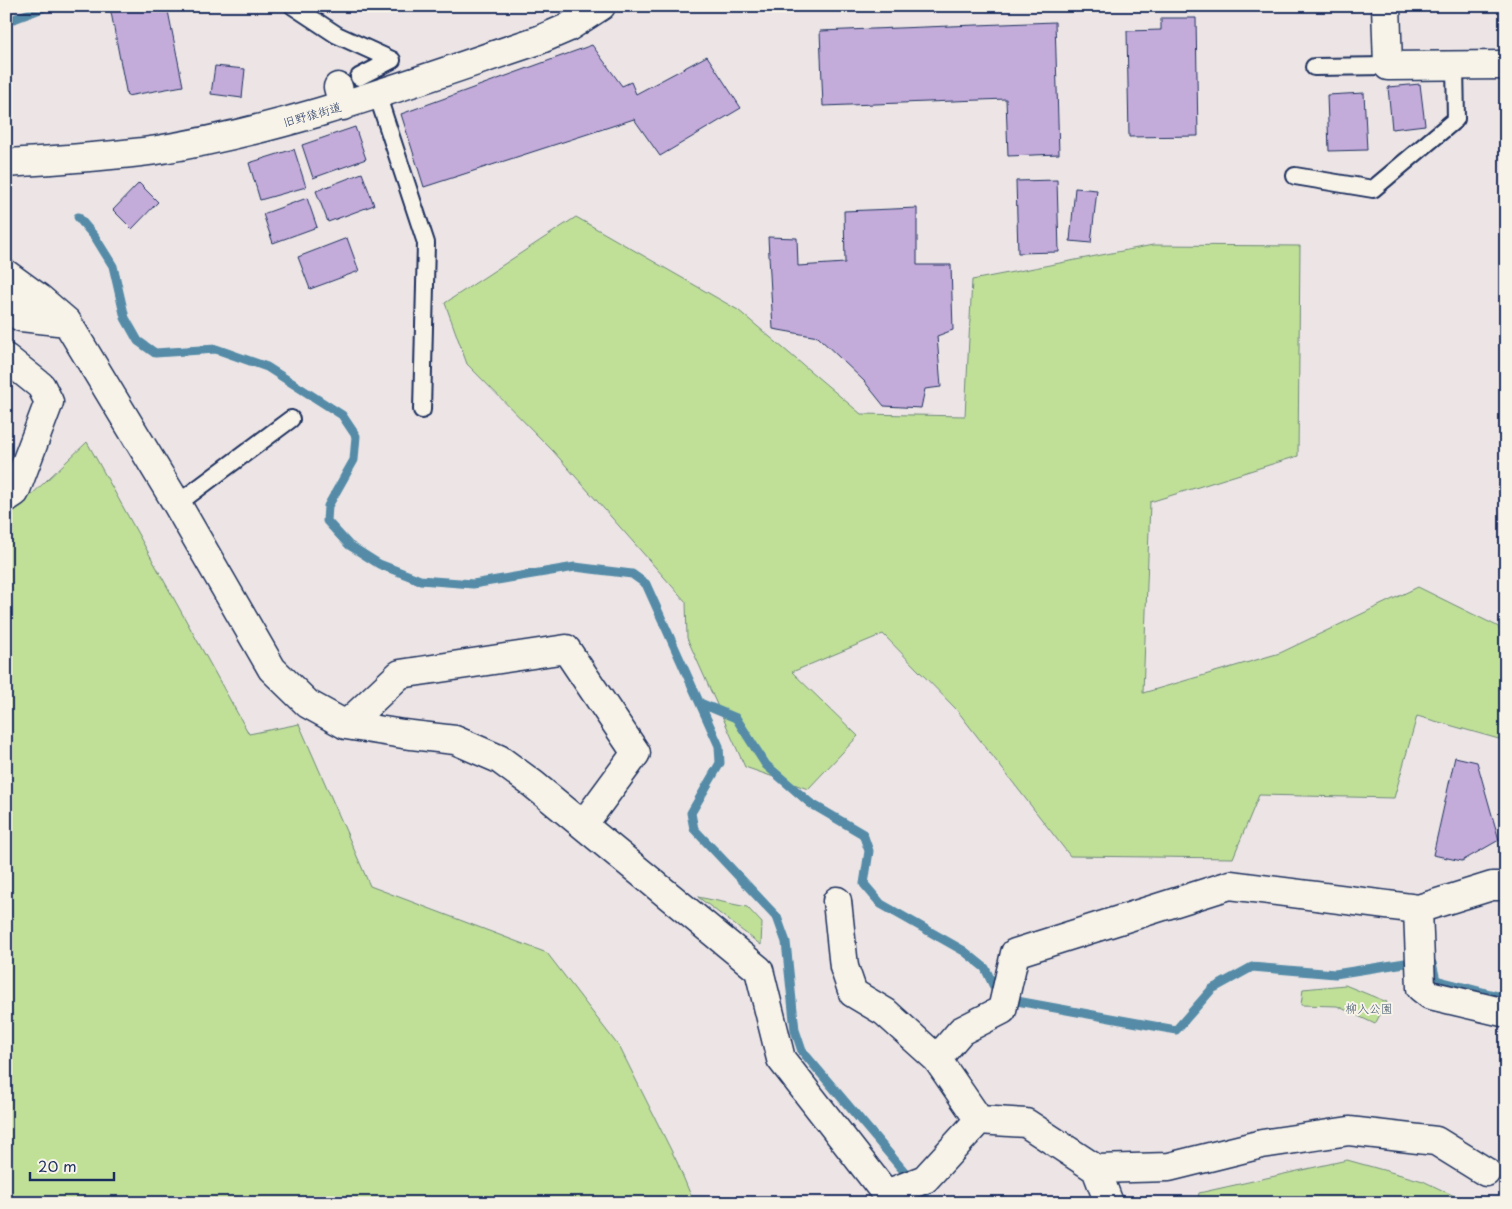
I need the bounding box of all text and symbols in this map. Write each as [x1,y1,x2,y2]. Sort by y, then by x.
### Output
street label: 旧野猿街道 [281,97,343,131]
park label: 柳入公園 [1345,999,1393,1017]
scale bar [30,1149,114,1181]
text: 20 m [38,1154,77,1177]

